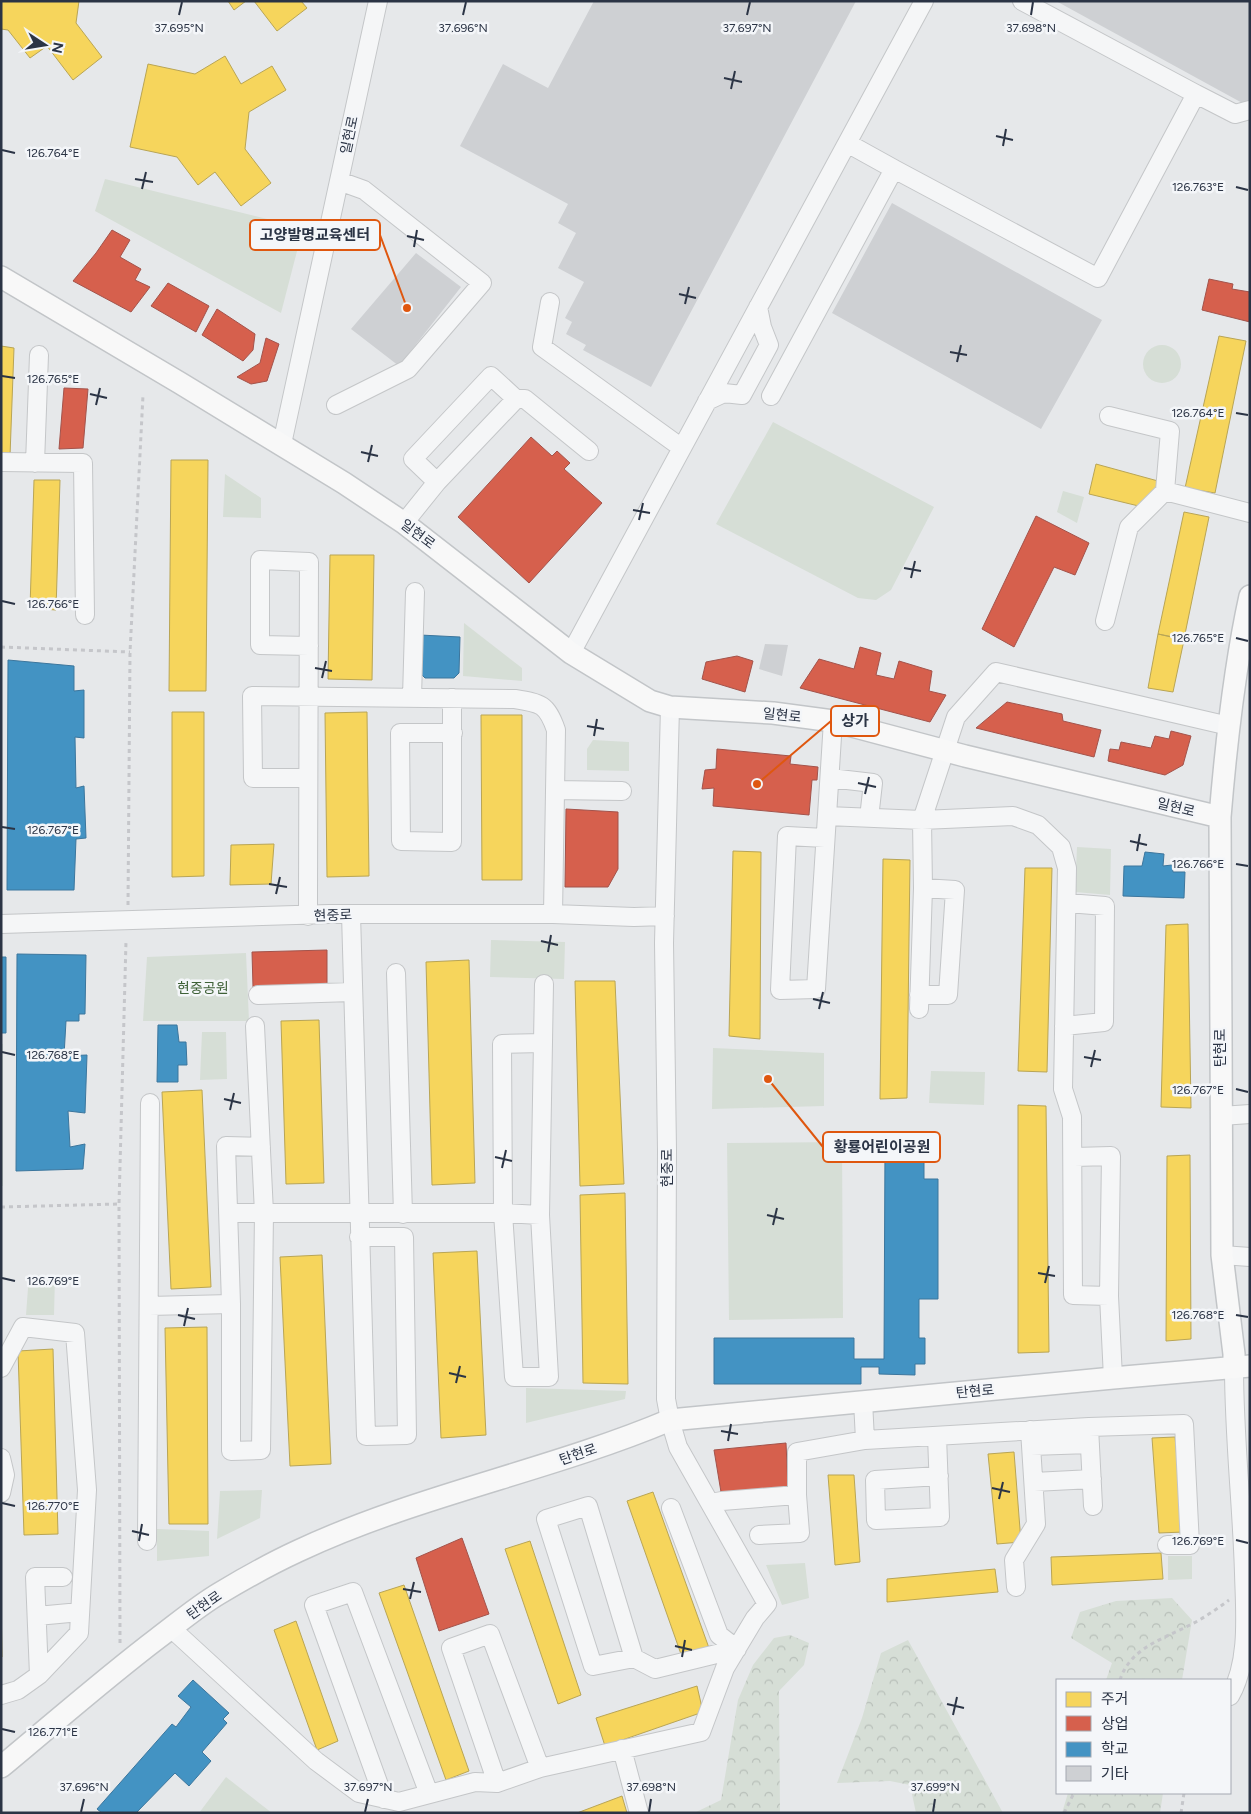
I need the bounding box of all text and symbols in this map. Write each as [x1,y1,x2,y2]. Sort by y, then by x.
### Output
north arrow [20,20,70,70]
text: 37.695°N [154,21,204,35]
text: 37.696°N [438,21,488,35]
text: 37.697°N [722,21,772,35]
text: 37.698°N [1006,21,1056,35]
text: N [48,41,67,55]
street label: 일현로 [337,114,362,156]
text: 126.764°E [26,146,80,160]
text: 126.763°E [1172,180,1224,194]
callout: 고양발명교육센터 [250,220,380,250]
text: 고양발명교육센터 [260,226,370,244]
text: 126.765°E [27,372,79,386]
text: 126.764°E [1171,406,1225,420]
street label: 일현로 [397,516,438,553]
text: 126.766°E [27,597,79,611]
text: 126.765°E [1172,631,1224,645]
street label: 일현로 [762,705,802,726]
callout: 상가 [831,706,879,736]
text: 상가 [841,712,869,730]
street label: 일현로 [1155,795,1197,820]
text: 126.767°E [27,823,79,837]
text: 126.766°E [1172,857,1224,871]
street label: 현중로 [313,906,353,925]
park label: 현중공원 [177,980,229,997]
street label: 탄현로 [1212,1029,1229,1067]
text: 126.768°E [26,1048,80,1062]
text: 126.767°E [1172,1083,1224,1097]
callout: 황룡어린이공원 [823,1132,940,1162]
text: 황룡어린이공원 [834,1138,930,1156]
street label: 현중로 [659,1149,676,1187]
text: 126.769°E [27,1274,79,1288]
text: 126.768°E [1171,1308,1225,1322]
street label: 탄현로 [955,1381,995,1402]
street label: 탄현로 [557,1440,599,1469]
text: 126.770°E [26,1499,80,1513]
text: 126.769°E [1172,1534,1224,1548]
street label: 탄현로 [184,1587,225,1623]
legend [1056,1679,1231,1794]
text: 주거 [1101,1690,1129,1708]
text: 상업 [1101,1715,1129,1733]
text: 126.771°E [28,1725,78,1739]
text: 학교 [1101,1740,1129,1758]
text: 기타 [1101,1765,1129,1783]
text: 37.696°N [59,1780,109,1794]
text: 37.697°N [343,1780,393,1794]
text: 37.698°N [626,1780,676,1794]
text: 37.699°N [910,1780,960,1794]

